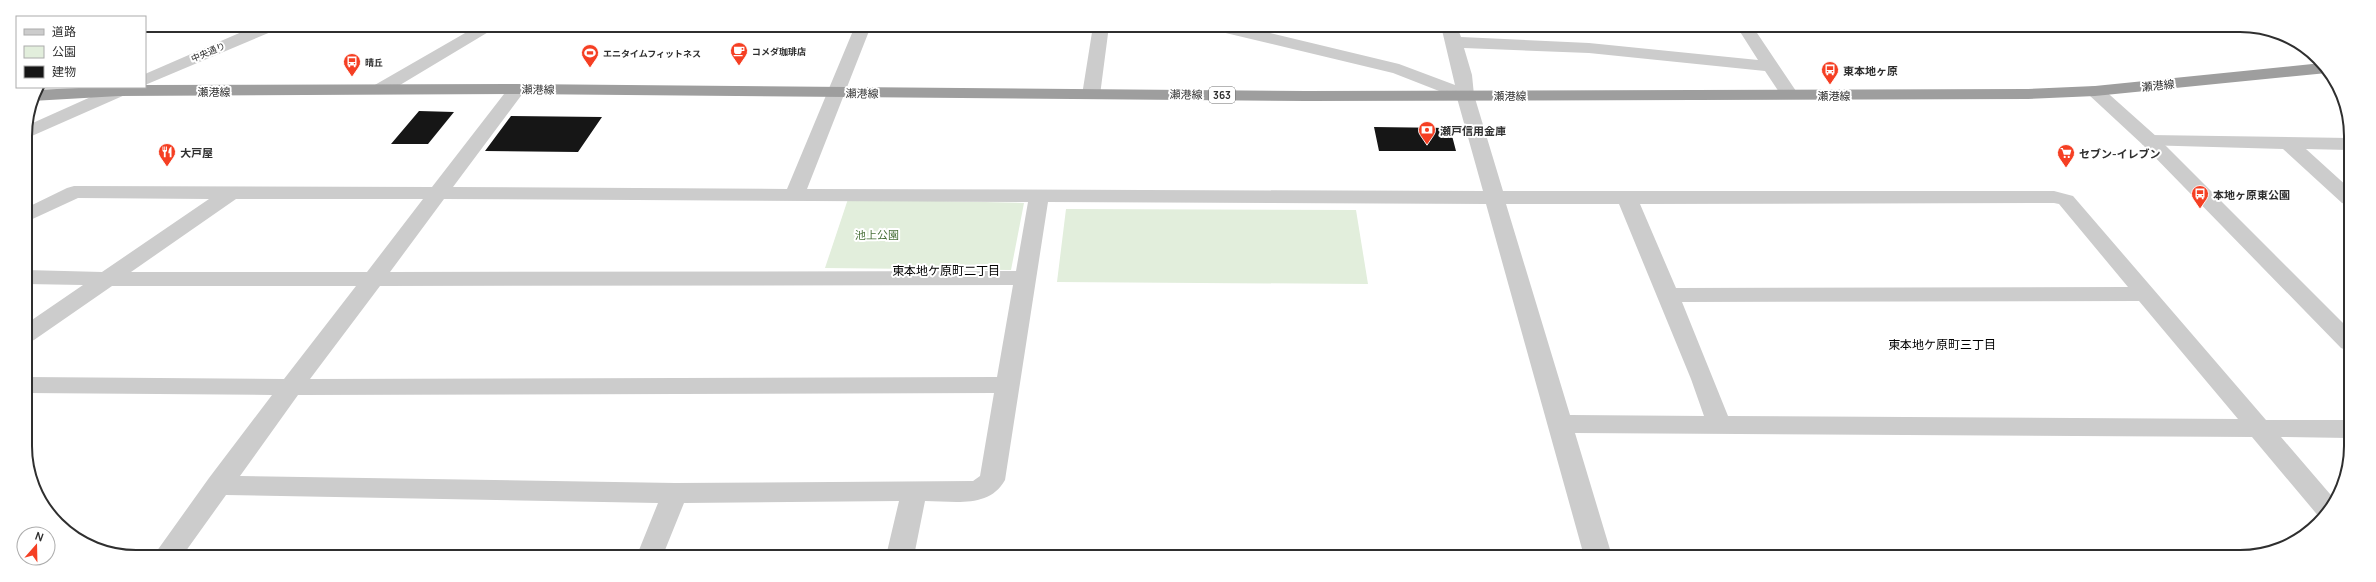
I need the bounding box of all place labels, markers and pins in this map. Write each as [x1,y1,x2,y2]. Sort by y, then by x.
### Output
cafe icon: コメダ珈琲店 [729,41,749,66]
sports icon: エニタイムフィットネス [580,43,600,68]
place label: コメダ珈琲店 [752,45,806,58]
place label: エニタイムフィットネス [603,47,701,60]
bus stop icon: 晴丘 [342,52,362,77]
place label: 晴丘 [365,56,383,69]
bus stop icon: 東本地ヶ原 [1820,60,1840,85]
place label: 東本地ヶ原 [1843,63,1898,78]
bank icon: 瀬戸信用金庫 [1417,120,1437,145]
place label: 瀬戸信用金庫 [1440,123,1506,138]
restaurant icon: 大戸屋 [157,142,177,167]
supermarket icon: セブン-イレブン [2056,143,2076,168]
place label: 大戸屋 [180,145,213,160]
place label: セブン-イレブン [2079,146,2161,161]
bus stop icon: 本地ヶ原東公園 [2190,184,2210,209]
place label: 本地ヶ原東公園 [2213,187,2290,202]

